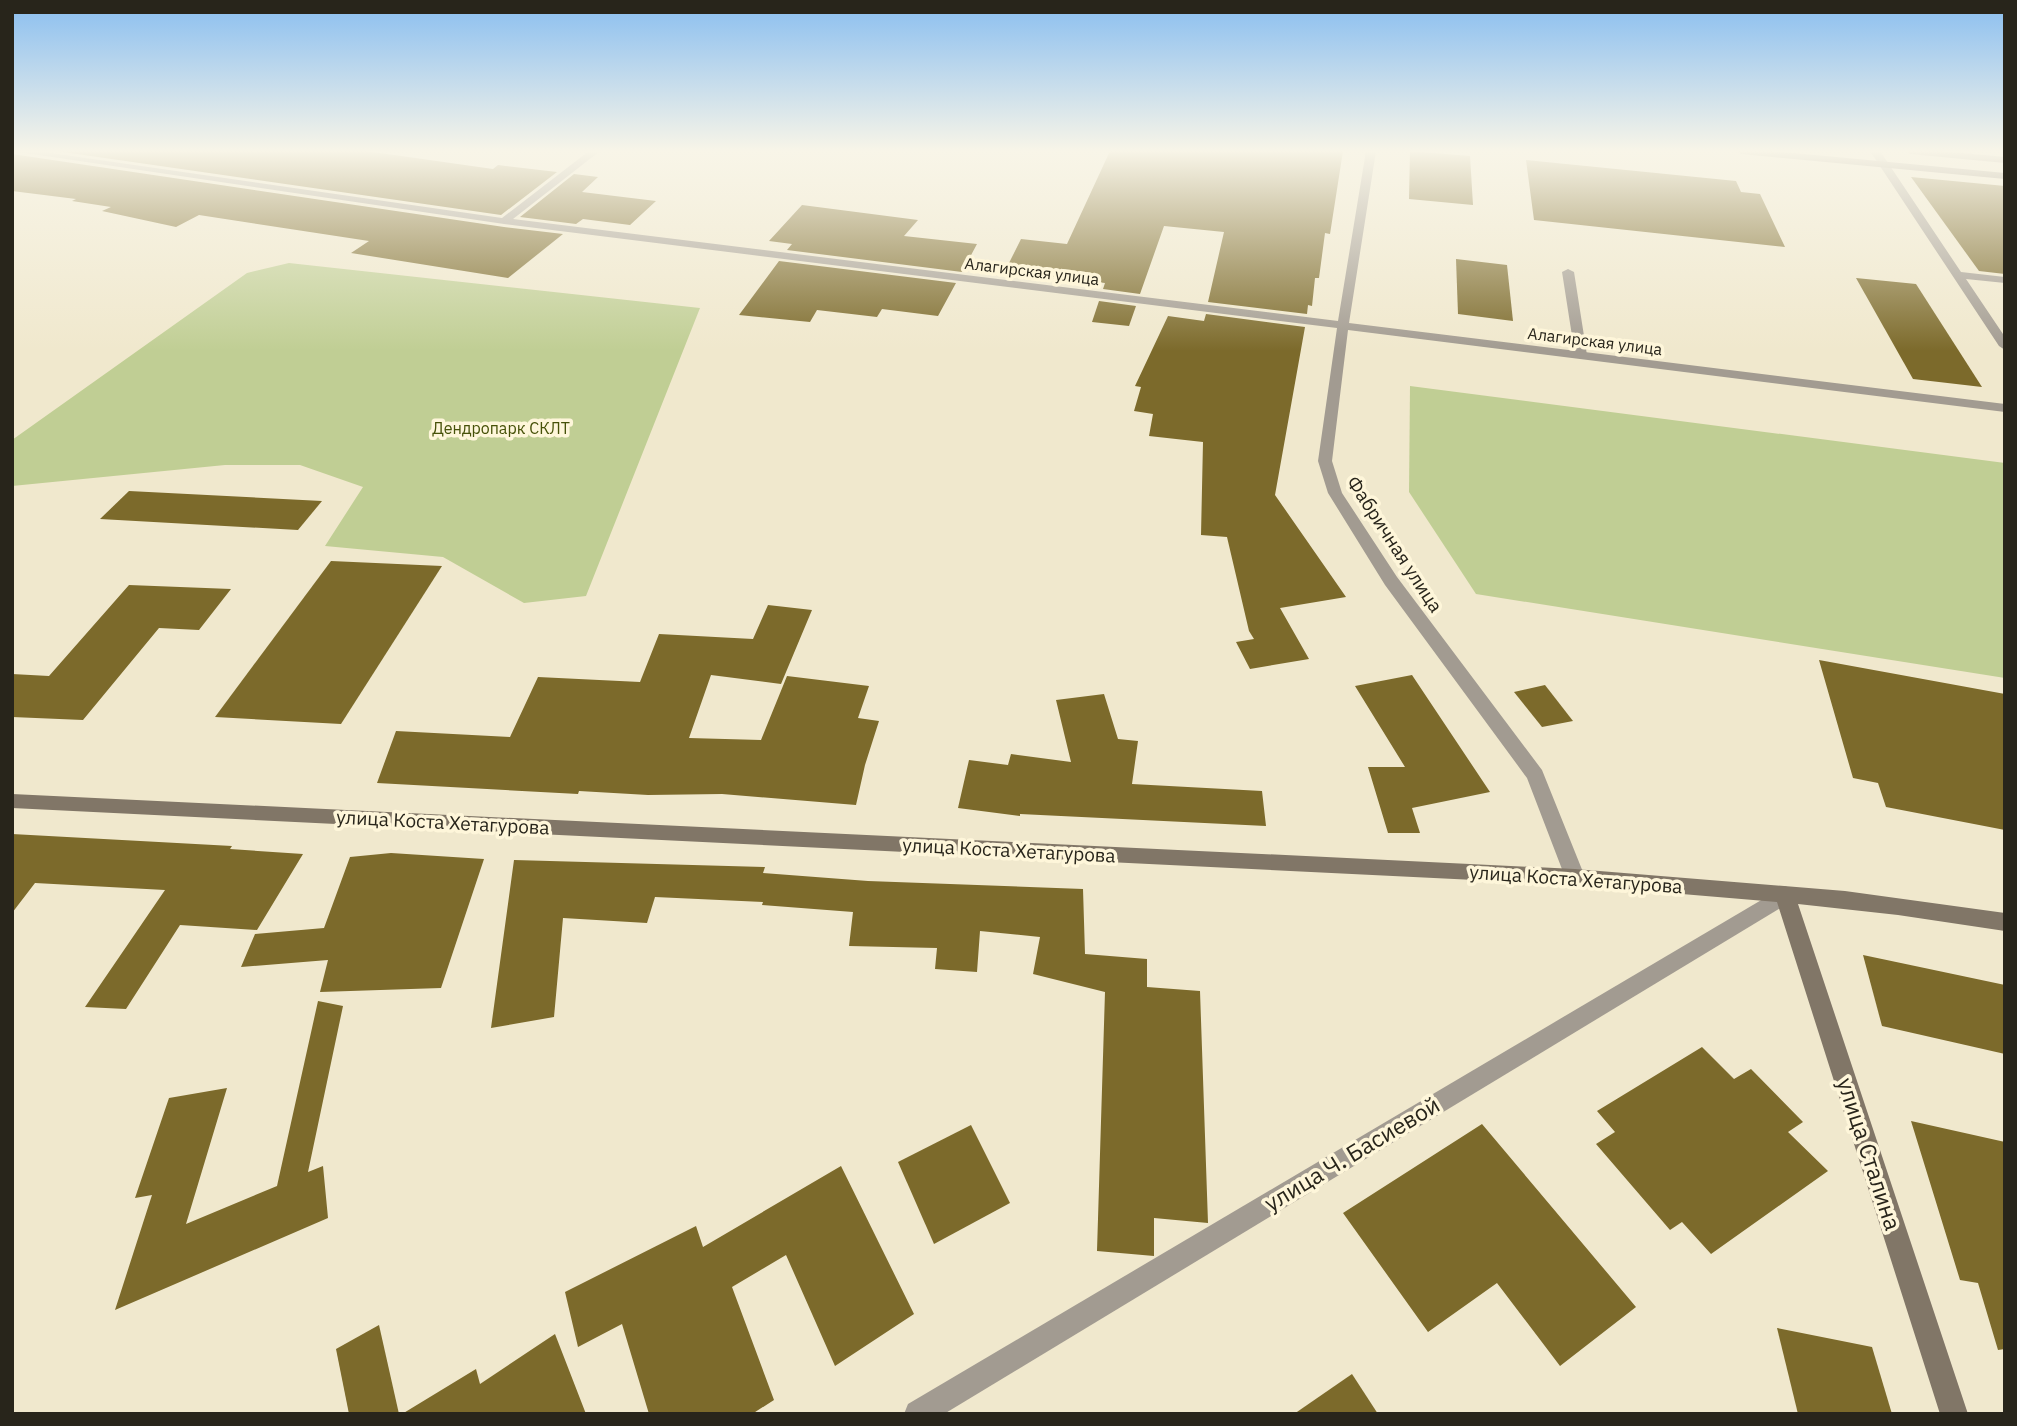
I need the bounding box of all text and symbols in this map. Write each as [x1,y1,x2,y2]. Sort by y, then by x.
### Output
street label: Алагирская улица [963,253,1101,289]
street label: Алагирская улица [1526,323,1664,359]
park label: Дендропарк СКЛТ [432,418,570,438]
street label: Фабричная улица [1342,471,1448,617]
street label: улица Коста Хетагурова [336,804,550,840]
street label: улица Коста Хетагурова [902,832,1116,868]
street label: улица Коста Хетагурова [1469,860,1683,898]
street label: улица Сталина [1831,1074,1909,1234]
street label: улица Ч. Басиевой [1258,1089,1445,1217]

